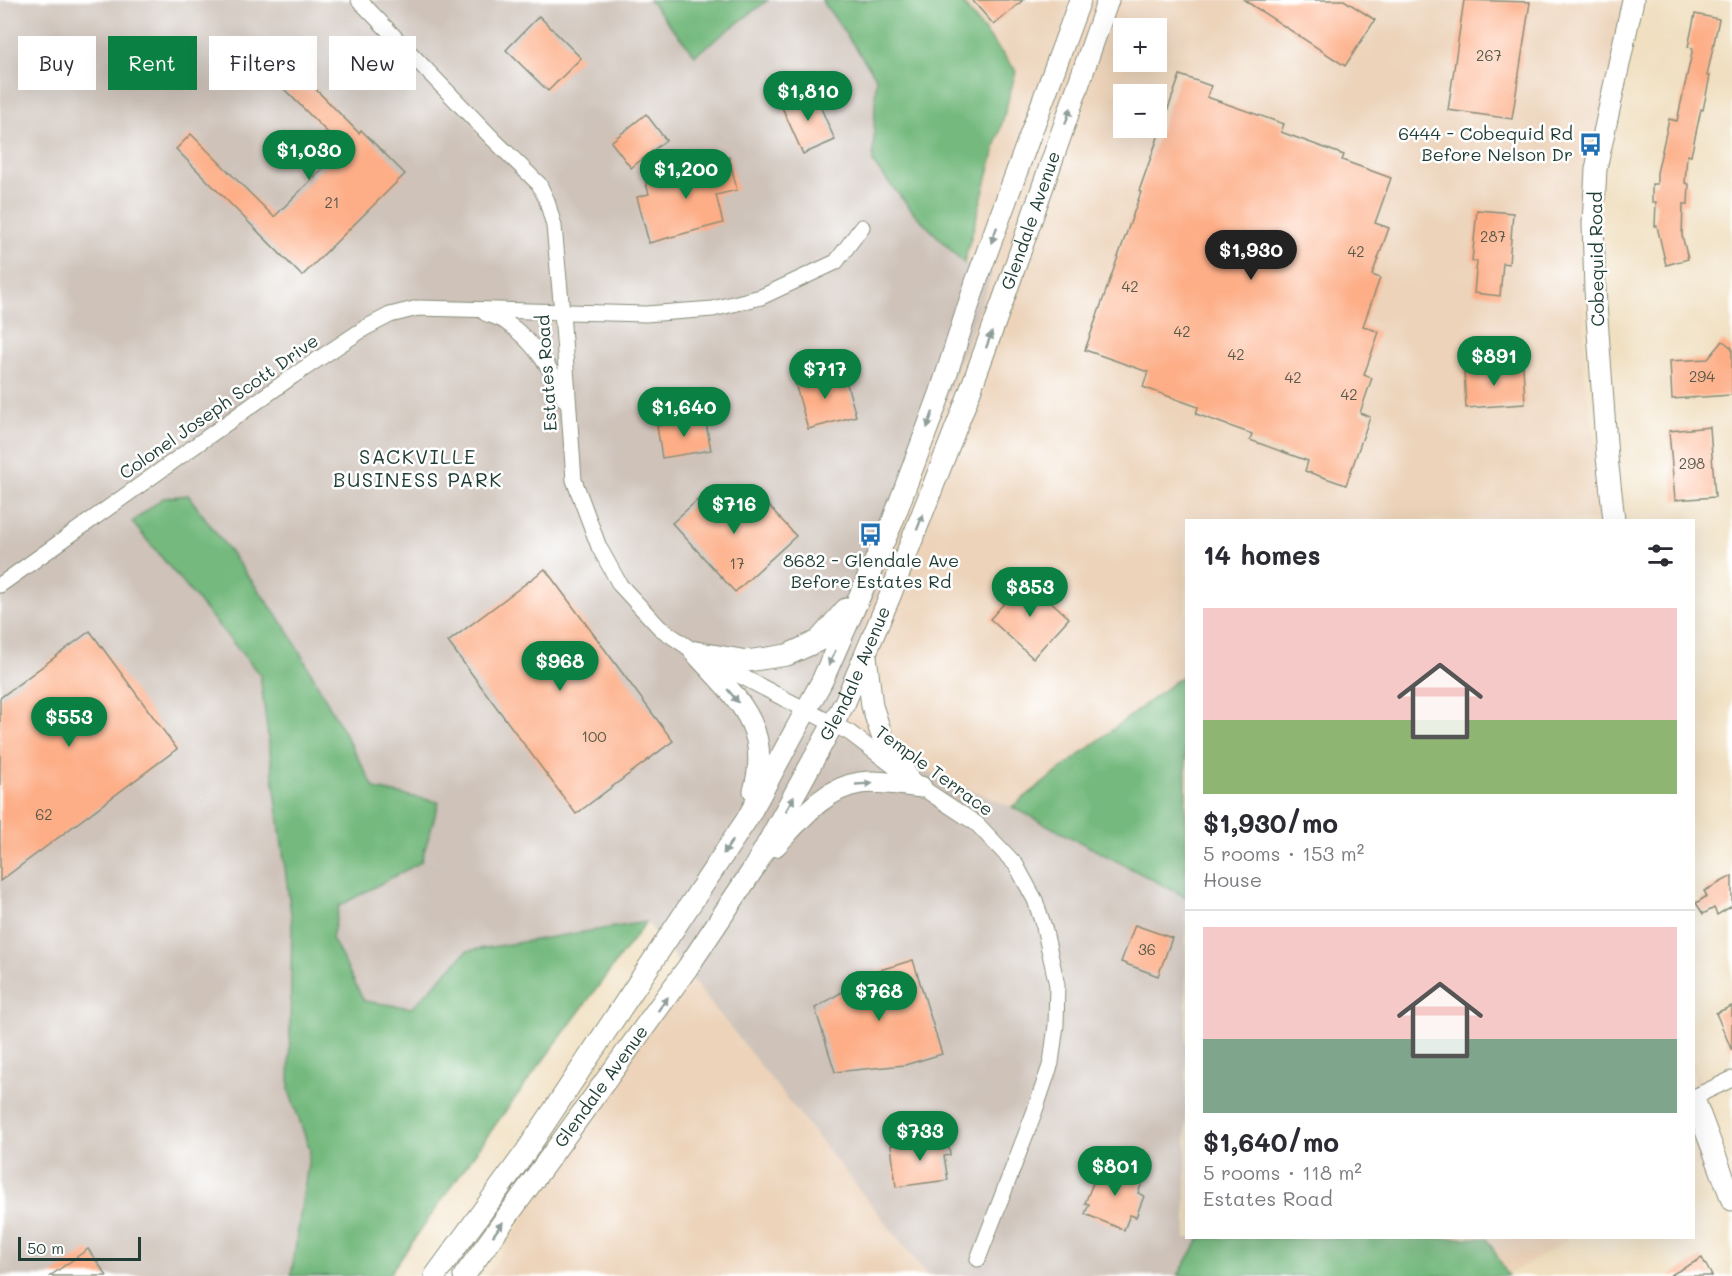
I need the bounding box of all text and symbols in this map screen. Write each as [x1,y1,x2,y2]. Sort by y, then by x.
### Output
map controls [1113,18,1167,138]
button: + [1113,18,1167,72]
chip: Buy [18,36,96,90]
chip: Rent [108,36,197,90]
chip: Filters [209,36,317,90]
chip: New [329,36,416,90]
house number: 267 [1476,45,1502,65]
pin: $1,810 [759,71,857,122]
text: $1,810 [777,77,839,103]
button: − [1113,84,1167,138]
one-way arrow [1063,107,1073,125]
place label: 6444 - Cobequid Rd Before Nelson Dr [1398,121,1573,166]
pin: $1,030 [260,130,358,181]
bus stop icon: 6444 - Cobequid Rd Before Nelson Dr [1578,131,1604,157]
text: $1,030 [276,136,342,162]
street label: Glendale Avenue [995,148,1065,293]
pin: $1,200 [637,149,735,200]
text: $1,200 [654,155,718,181]
street label: Cobequid Road [1583,191,1609,327]
house number: 21 [324,192,340,212]
one-way arrow [988,226,998,244]
house number: 287 [1480,226,1506,246]
pin: $1,930 [1202,230,1300,281]
text: $1,930 [1219,236,1283,262]
house number: 42 [1347,241,1365,261]
house number: 42 [1121,276,1139,296]
street label: Estates Road [530,314,562,432]
house number: 42 [1173,321,1191,341]
street label: Colonel Joseph Scott Drive [114,328,323,484]
one-way arrow [984,331,994,349]
pin: $891 [1458,336,1530,387]
text: $891 [1471,342,1517,368]
house number: 42 [1227,344,1245,364]
pin: $717 [789,349,861,400]
text: $717 [803,355,847,381]
house number: 294 [1689,366,1715,386]
house number: 42 [1284,367,1302,387]
house number: 42 [1340,384,1358,404]
pin: $1,640 [635,387,733,438]
text: $1,640 [652,393,717,419]
one-way arrow [925,411,935,429]
district label: SACKVILLE BUSINESS PARK [333,443,503,492]
house number: 298 [1679,453,1705,473]
pin: $716 [698,484,770,535]
text: $716 [712,490,756,516]
one-way arrow [915,513,925,531]
bus stop icon: 8682 - Glendale Ave Before Estates Rd [858,522,884,548]
text: 14 homes [1203,538,1321,572]
icon: filters [1644,539,1677,572]
place label: 8682 - Glendale Ave Before Estates Rd [783,548,959,593]
house number: 17 [729,553,745,573]
pin: $853 [994,567,1066,618]
text: $853 [1006,573,1054,599]
street label: Glendale Avenue [813,602,895,745]
pin: $968 [524,641,596,692]
text: $968 [536,647,584,673]
icon: home [1386,647,1494,755]
one-way arrow [827,649,836,667]
one-way arrow [727,688,739,703]
pin: $553 [33,697,105,748]
text: $553 [45,703,93,729]
street label: Temple Terrace [871,719,998,821]
house number: 100 [581,726,607,746]
one-way arrow [855,779,874,788]
one-way arrow [785,795,795,812]
house number: 62 [35,804,53,824]
text: $1,930/mo [1203,806,1338,840]
one-way arrow [723,839,734,855]
text: 5 rooms · 153 m² [1203,840,1364,866]
text: House [1203,866,1262,892]
house number: 36 [1138,939,1156,959]
icon: home [1386,966,1494,1074]
pin: $768 [843,971,915,1022]
text: $768 [855,977,903,1003]
one-way arrow [657,996,669,1012]
street label: Glendale Avenue [548,1020,653,1152]
pin: $733 [884,1111,956,1162]
text: $733 [896,1117,944,1143]
text: $1,640/mo [1203,1125,1339,1159]
pin: $801 [1079,1146,1151,1197]
text: $801 [1092,1152,1138,1178]
text: 5 rooms · 118 m² [1203,1159,1362,1185]
text: Estates Road [1203,1185,1333,1211]
one-way arrow [492,1221,504,1237]
scale bar [18,1234,141,1262]
text: 50 m [27,1237,64,1258]

